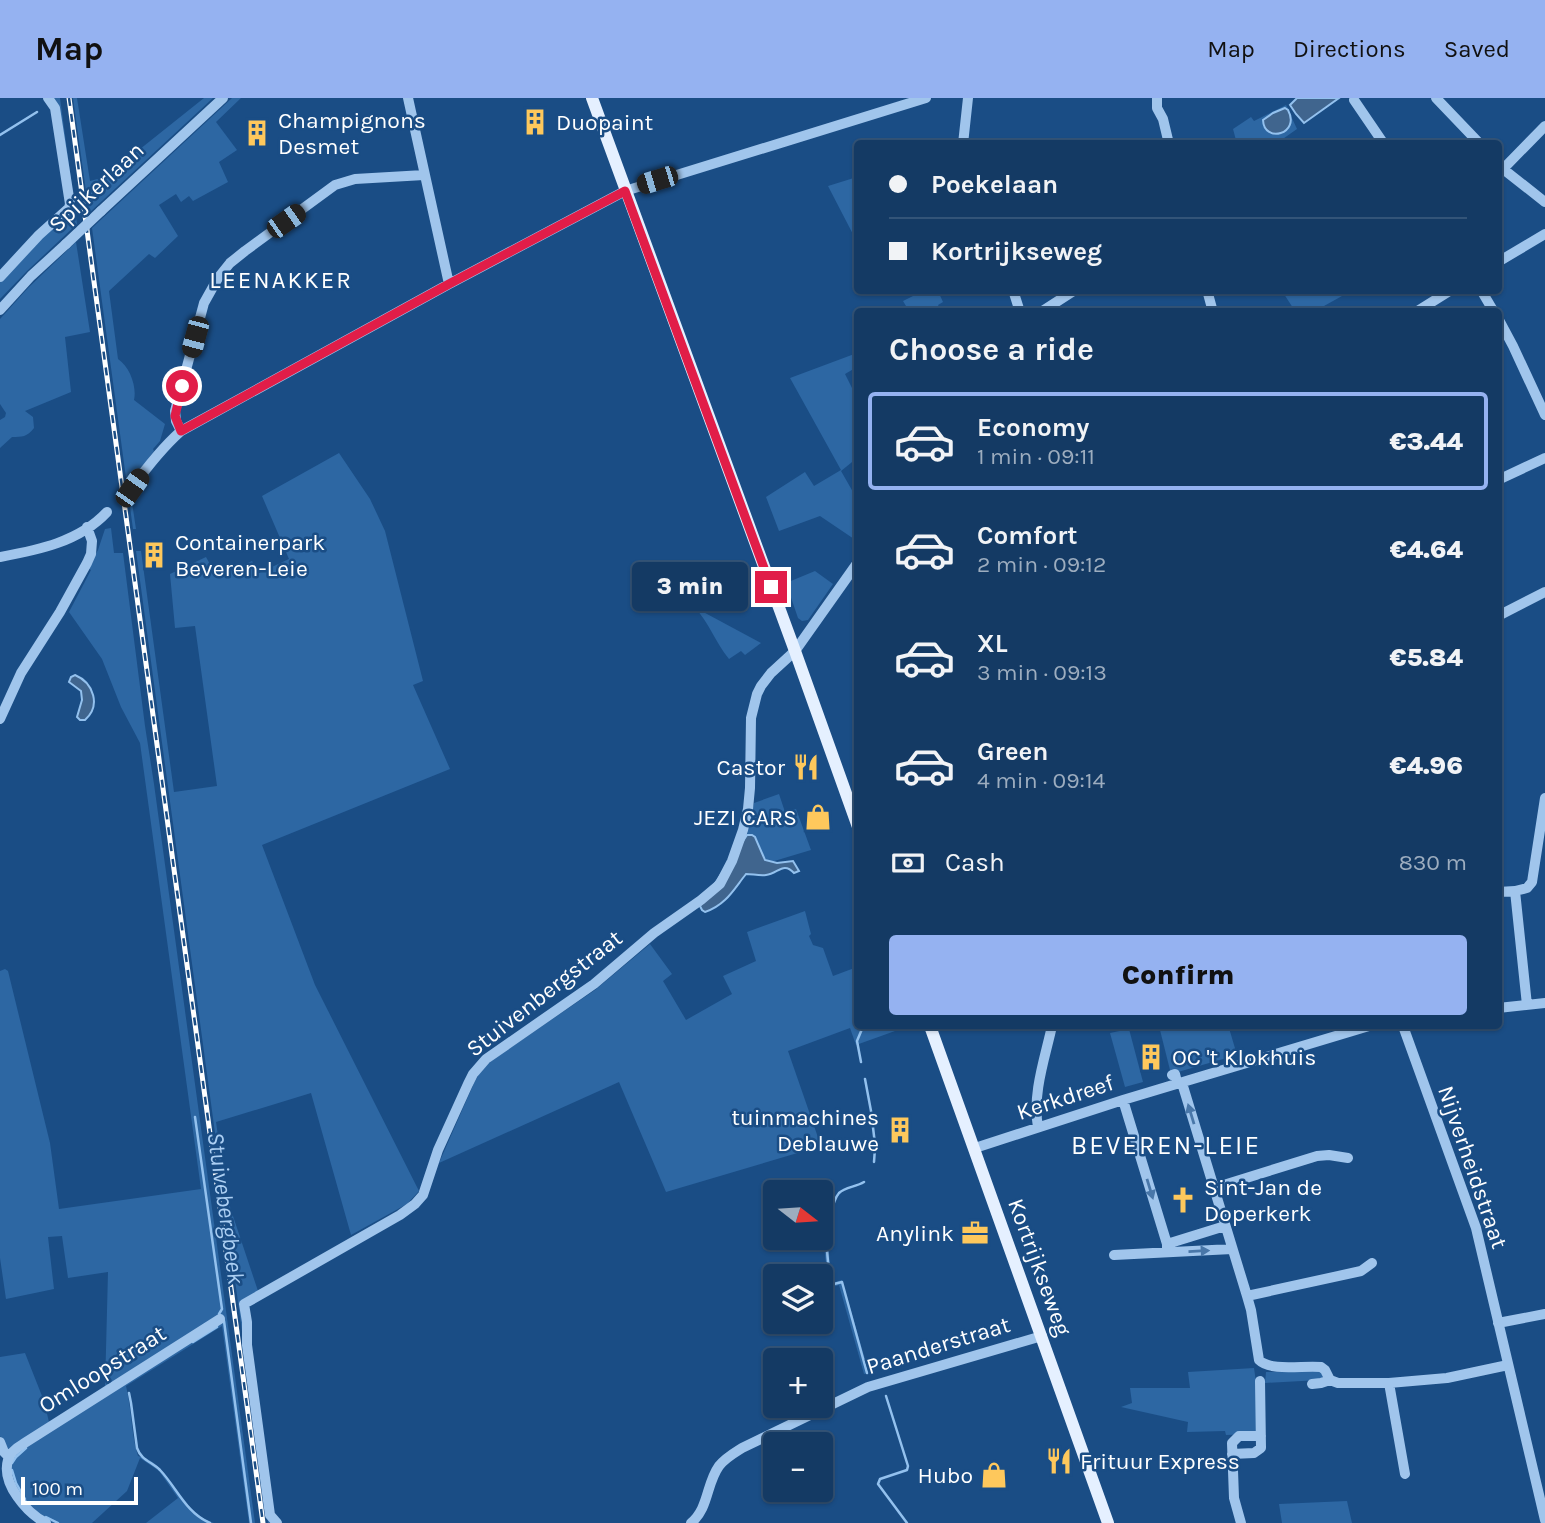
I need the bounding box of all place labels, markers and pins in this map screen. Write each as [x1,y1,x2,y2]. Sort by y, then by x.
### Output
place label: Champignons Desmet [278,107,426,160]
building icon: Duopaint [520,107,550,137]
place label: Duopaint [556,109,654,136]
building icon: Champignons Desmet [242,118,272,148]
place label: Containerpark Beveren-Leie [175,529,325,582]
building icon: Containerpark Beveren-Leie [139,540,169,570]
restaurant icon: Castor [791,752,821,782]
place label: Castor [717,754,786,781]
shop icon: JEZI CARS [803,802,833,832]
place label: JEZI CARS [694,804,797,831]
building icon: OC 't Klokhuis [1136,1042,1166,1072]
place label: OC 't Klokhuis [1172,1044,1316,1071]
place label: tuinmachines Deblauwe [731,1104,879,1157]
building icon: tuinmachines Deblauwe [885,1115,915,1145]
place label: Sint-Jan de Doperkerk [1204,1174,1322,1227]
church icon: Sint-Jan de Doperkerk [1168,1185,1198,1215]
office icon: Anylink [960,1218,990,1248]
place label: Anylink [876,1220,954,1247]
restaurant icon: Frituur Express [1044,1446,1074,1476]
place label: Frituur Express [1080,1448,1240,1475]
shop icon: Hubo [979,1460,1009,1490]
place label: Hubo [918,1462,973,1489]

